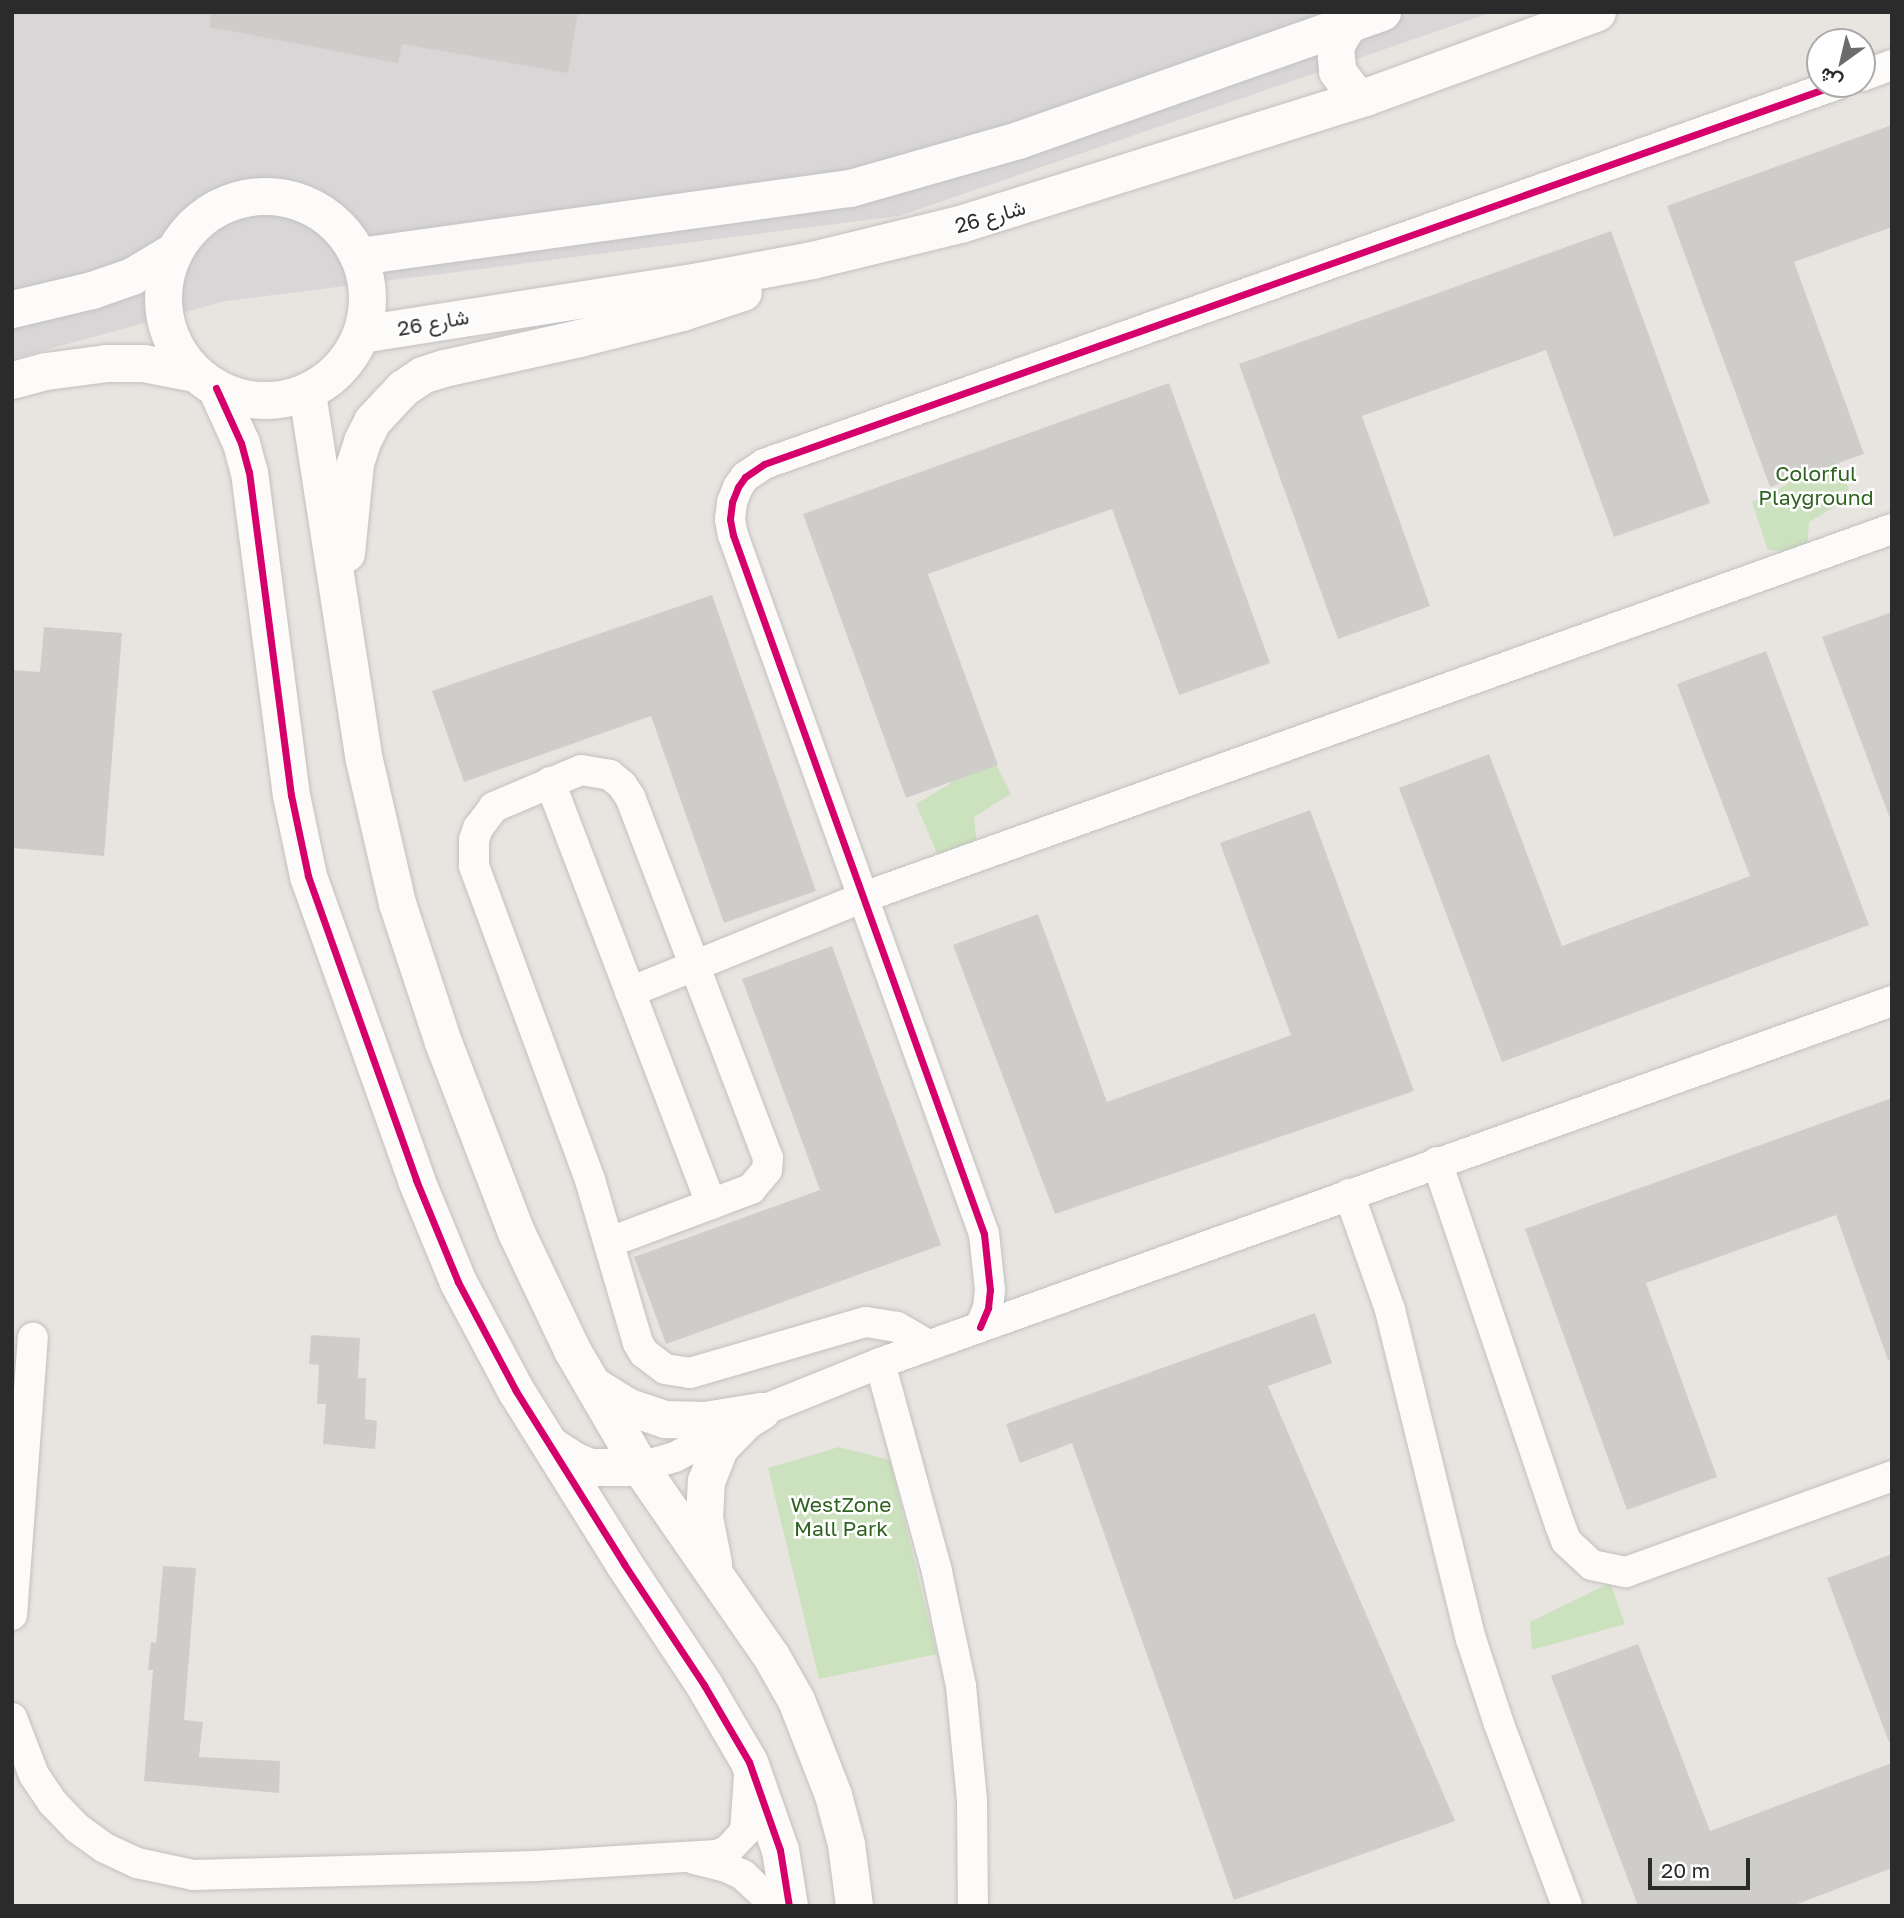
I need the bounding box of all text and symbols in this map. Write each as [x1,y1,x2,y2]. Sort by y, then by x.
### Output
north arrow [1806,28,1876,98]
text: ش [1814,63,1846,95]
street label: شارع 26 [952,194,1028,238]
street label: شارع 26 [395,303,471,341]
park label: Colorful Playground [1758,460,1874,510]
park label: WestZone Mall Park [791,1491,891,1541]
scale bar [1652,1844,1754,1888]
text: 20 m [1661,1857,1710,1883]

